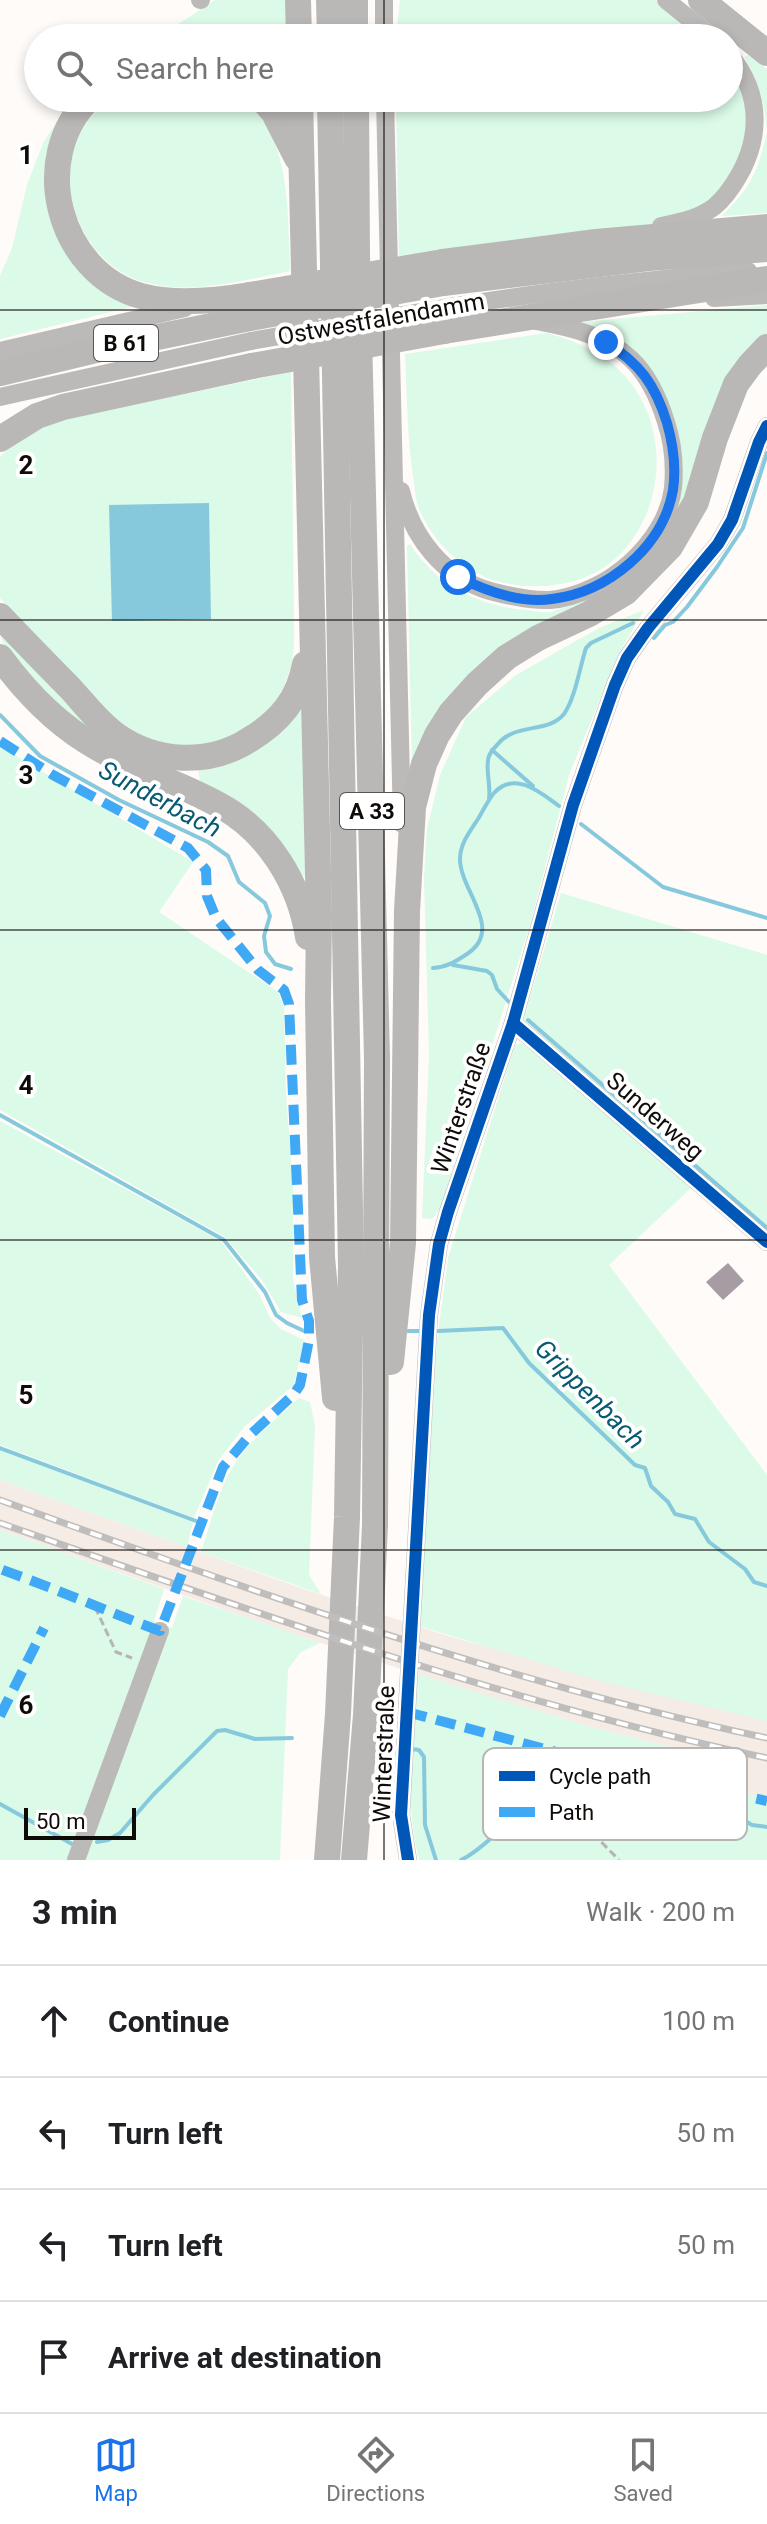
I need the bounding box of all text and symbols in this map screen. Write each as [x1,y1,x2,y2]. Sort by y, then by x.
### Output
search box [24,24,743,112]
icon: search [52,46,96,90]
text: Search here [116,51,274,86]
text: 1 [19,140,33,170]
street label: Ostwestfalendamm [275,287,487,351]
route end [588,324,624,360]
road number: B 61 [94,325,158,361]
text: 2 [19,450,33,480]
route start [440,559,476,595]
water label: Sunderbach [94,754,226,844]
text: 3 [19,760,33,790]
road number: A 33 [340,793,404,829]
street label: Winterstraße [425,1039,497,1177]
street label: Sunderweg [601,1066,709,1166]
text: 4 [19,1070,34,1100]
water label: Grippenbach [529,1333,651,1455]
text: 5 [19,1380,33,1410]
street label: Winterstraße [368,1685,400,1823]
text: 6 [19,1690,34,1720]
legend [483,1748,747,1840]
text: Cycle path [549,1764,651,1789]
text: Path [549,1800,594,1825]
scale bar [24,1804,136,1840]
text: 50 m [36,1809,85,1834]
text: 3 min [32,1892,117,1932]
text: Walk · 200 m [586,1897,735,1927]
icon: ahead [32,1999,76,2043]
text: Continue [108,2004,229,2039]
text: 100 m [662,2006,735,2036]
icon: left [32,2111,76,2155]
text: Turn left [108,2116,223,2151]
text: 50 m [677,2118,735,2148]
icon: left [32,2223,76,2267]
text: Turn left [108,2228,223,2263]
text: 50 m [677,2230,735,2260]
icon: arrive [32,2335,76,2379]
text: Arrive at destination [108,2340,382,2375]
tab: Map [94,2433,138,2506]
tab: Directions [326,2433,425,2506]
tab: Saved [613,2433,673,2506]

